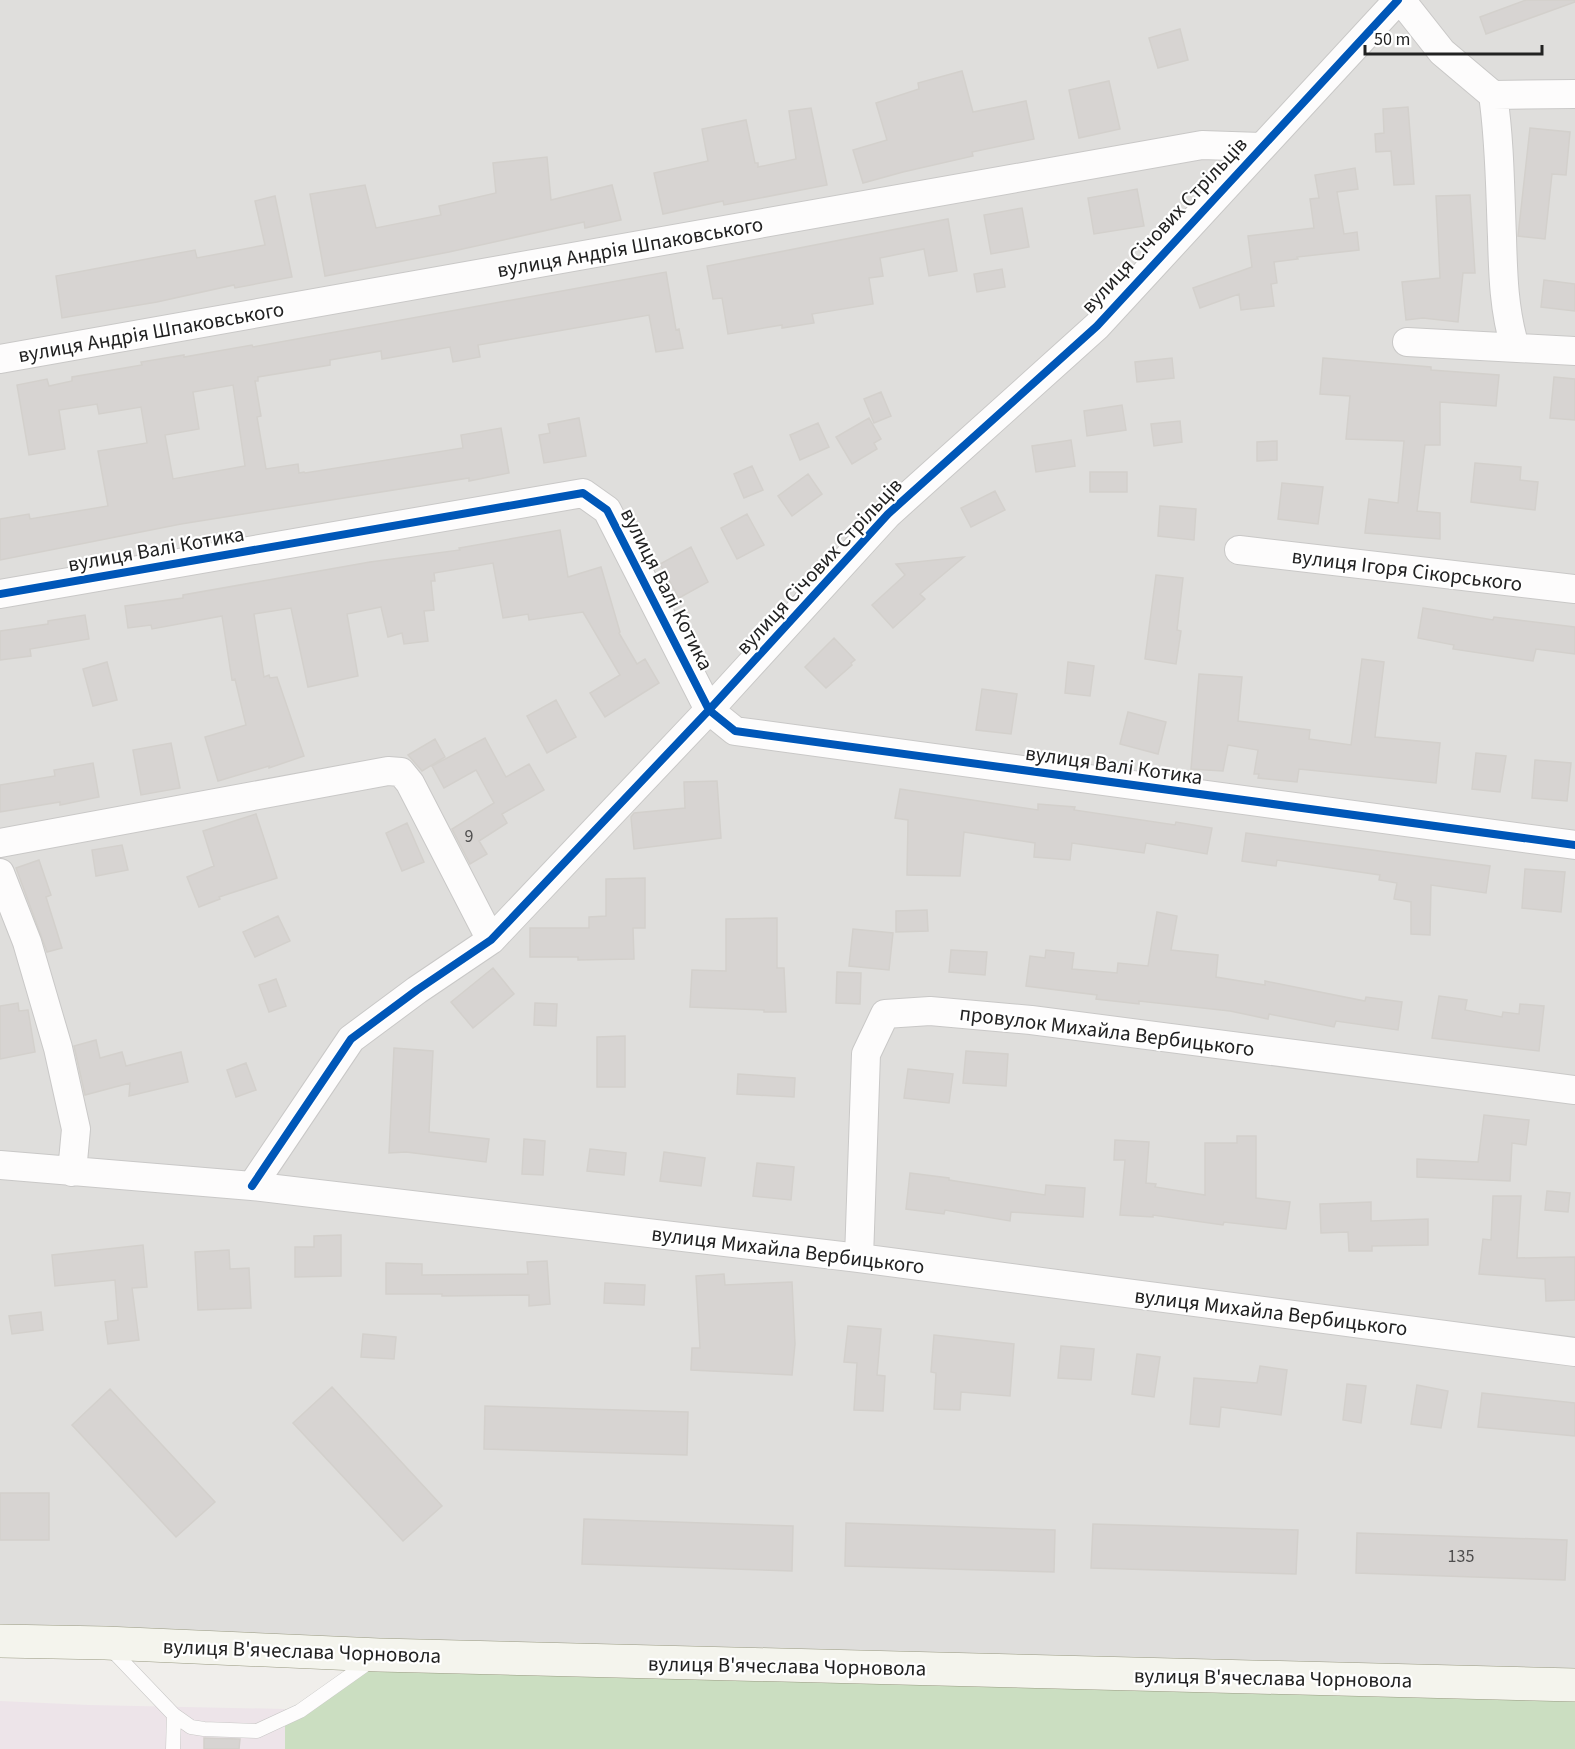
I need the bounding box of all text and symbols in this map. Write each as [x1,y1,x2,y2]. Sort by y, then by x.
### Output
scale bar [1365,18,1542,56]
text: 50 m [1374,27,1410,52]
street label: вулиця Січових Стрільців [1074,130,1254,320]
street label: вулиця Андрія Шпаковського [495,209,765,285]
street label: вулиця Андрія Шпаковського [16,294,286,370]
street label: вулиця Січових Стрільців [729,471,909,661]
street label: вулиця Валі Котика [613,503,721,675]
street label: вулиця Валі Котика [65,519,247,579]
street label: вулиця Ігоря Сікорського [1290,541,1524,599]
street label: вулиця Валі Котика [1023,738,1205,792]
house number: 9 [465,824,474,849]
street label: провулок Михайла Вербицького [958,998,1256,1064]
street label: вулиця Михайла Вербицького [650,1218,926,1282]
street label: вулиця Михайла Вербицького [1133,1280,1409,1344]
house number: 135 [1448,1544,1474,1569]
street label: вулиця В'ячеслава Чорновола [162,1631,442,1671]
street label: вулиця В'ячеслава Чорновола [648,1649,926,1683]
street label: вулиця В'ячеслава Чорновола [1134,1661,1412,1695]

